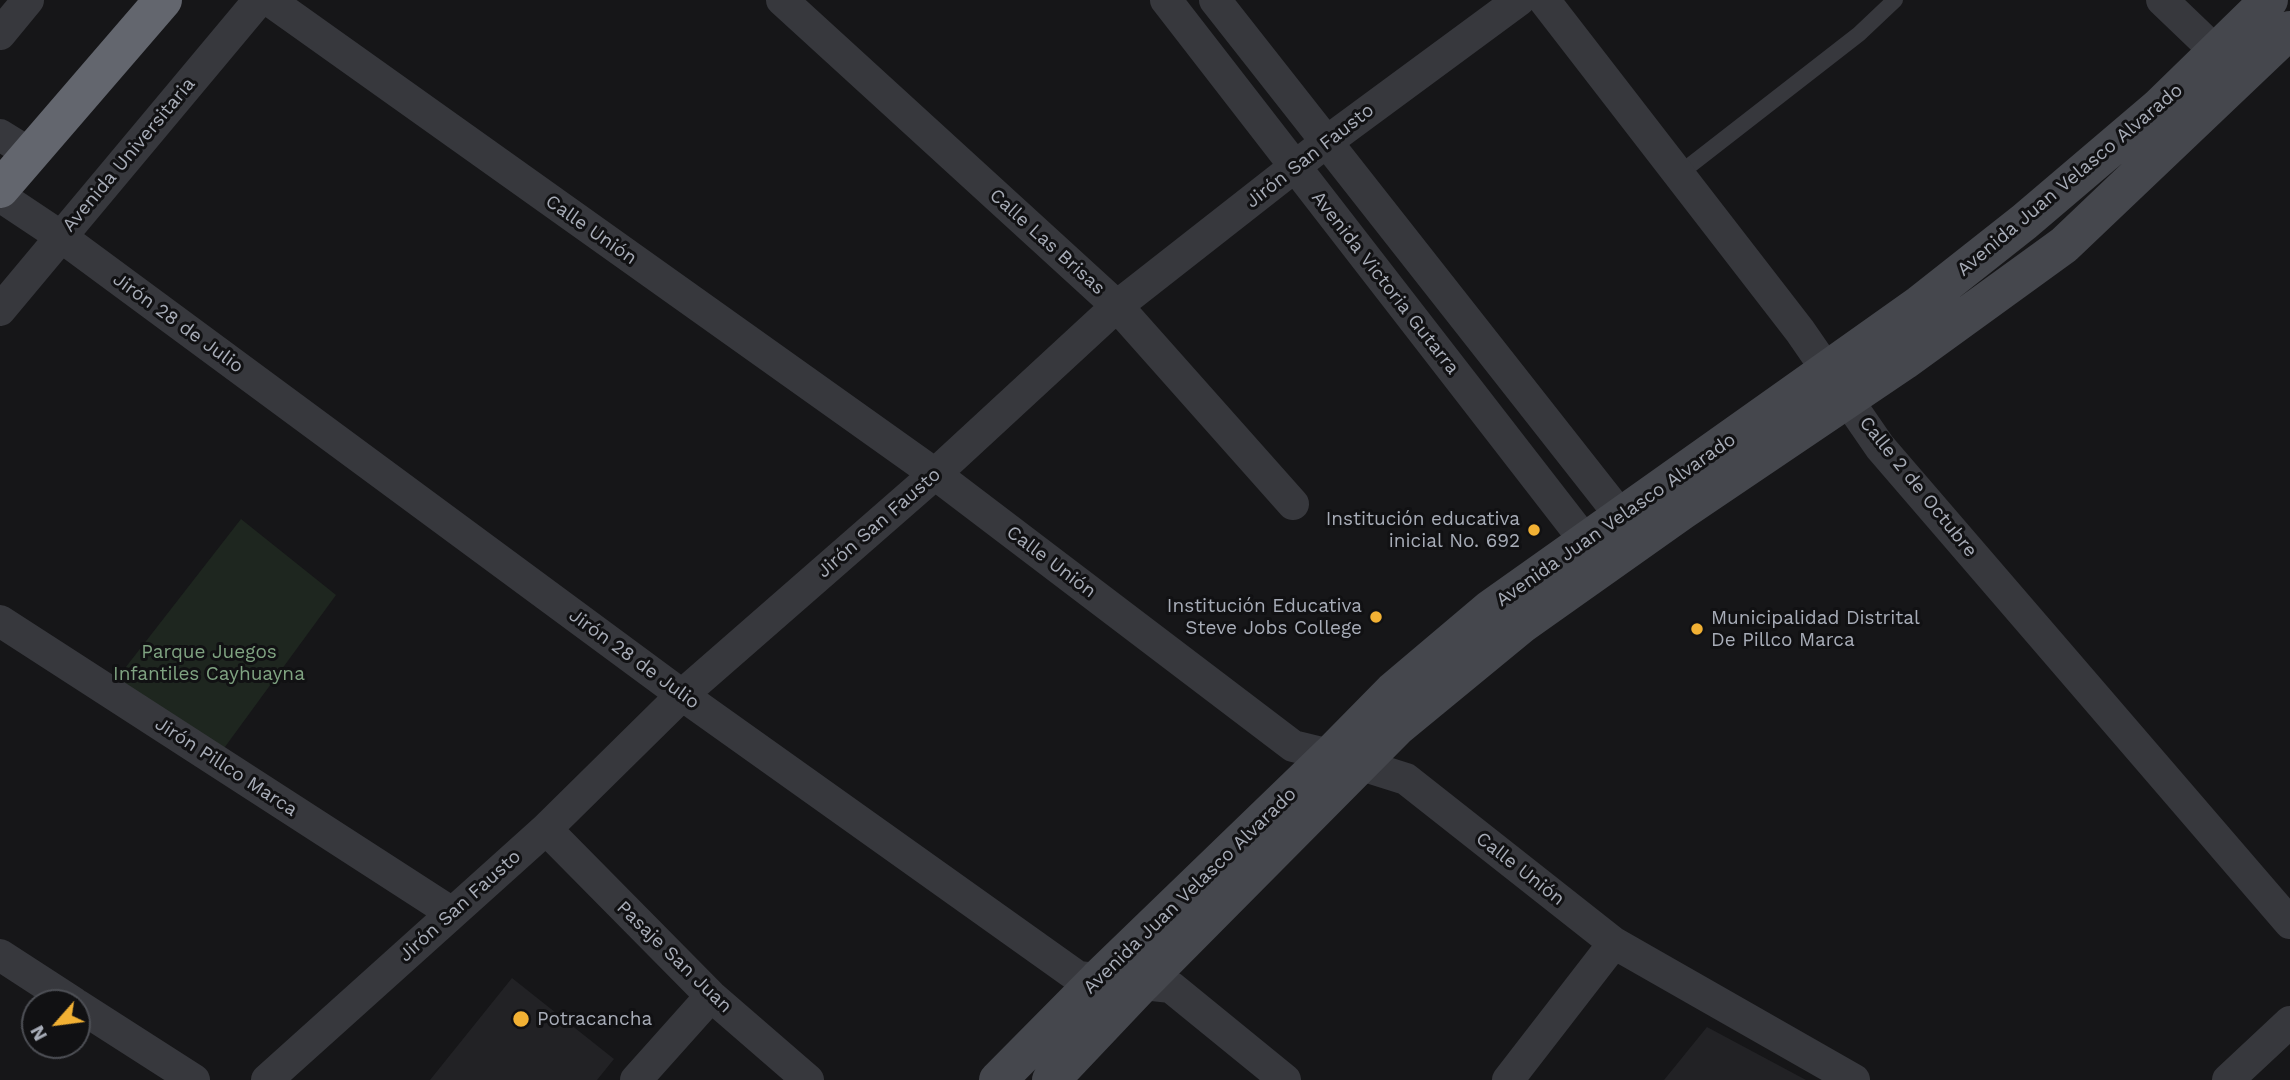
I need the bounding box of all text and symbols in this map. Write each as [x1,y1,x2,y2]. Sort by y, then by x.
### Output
street label: Avenida Universitaria [58,73,200,237]
street label: Avenida Juan Velasco Alvarado [1953,79,2187,281]
street label: Jirón San Fausto [1241,99,1379,213]
street label: Calle Las Brisas [985,184,1109,300]
street label: Avenida Victoria Gutarra [1306,187,1464,379]
street label: Calle Unión [541,190,641,270]
street label: Jirón 28 de Julio [108,268,248,378]
street label: Calle 2 de Octubre [1854,412,1982,562]
street label: Avenida Juan Velasco Alvarado [1492,428,1740,612]
street label: Jirón San Fausto [813,463,945,583]
place label: Institución educativa inicial No. 692 [1326,508,1520,552]
street label: Calle Unión [1002,521,1100,603]
marker: Institución educativa inicial No. 692 [1526,522,1542,538]
place label: Institución Educativa Steve Jobs College [1167,595,1362,639]
street label: Jirón 28 de Julio [564,604,704,714]
place label: Municipalidad Distrital De Pillco Marca [1711,607,1920,651]
marker: Institución Educativa Steve Jobs College [1368,609,1384,625]
marker: Municipalidad Distrital De Pillco Marca [1689,621,1705,637]
park label: Parque Juegos Infantiles Cayhuayna [113,641,305,685]
street label: Jirón Pillco Marca [150,712,302,822]
street label: Avenida Juan Velasco Alvarado [1079,783,1301,999]
street label: Calle Unión [1471,827,1569,911]
street label: Jirón San Fausto [394,845,526,967]
street label: Pasaje San Juan [612,896,736,1018]
north arrow [21,989,91,1059]
place label: Potracancha [537,1008,652,1030]
marker: Potracancha [511,1009,531,1029]
text: N [25,1022,52,1045]

